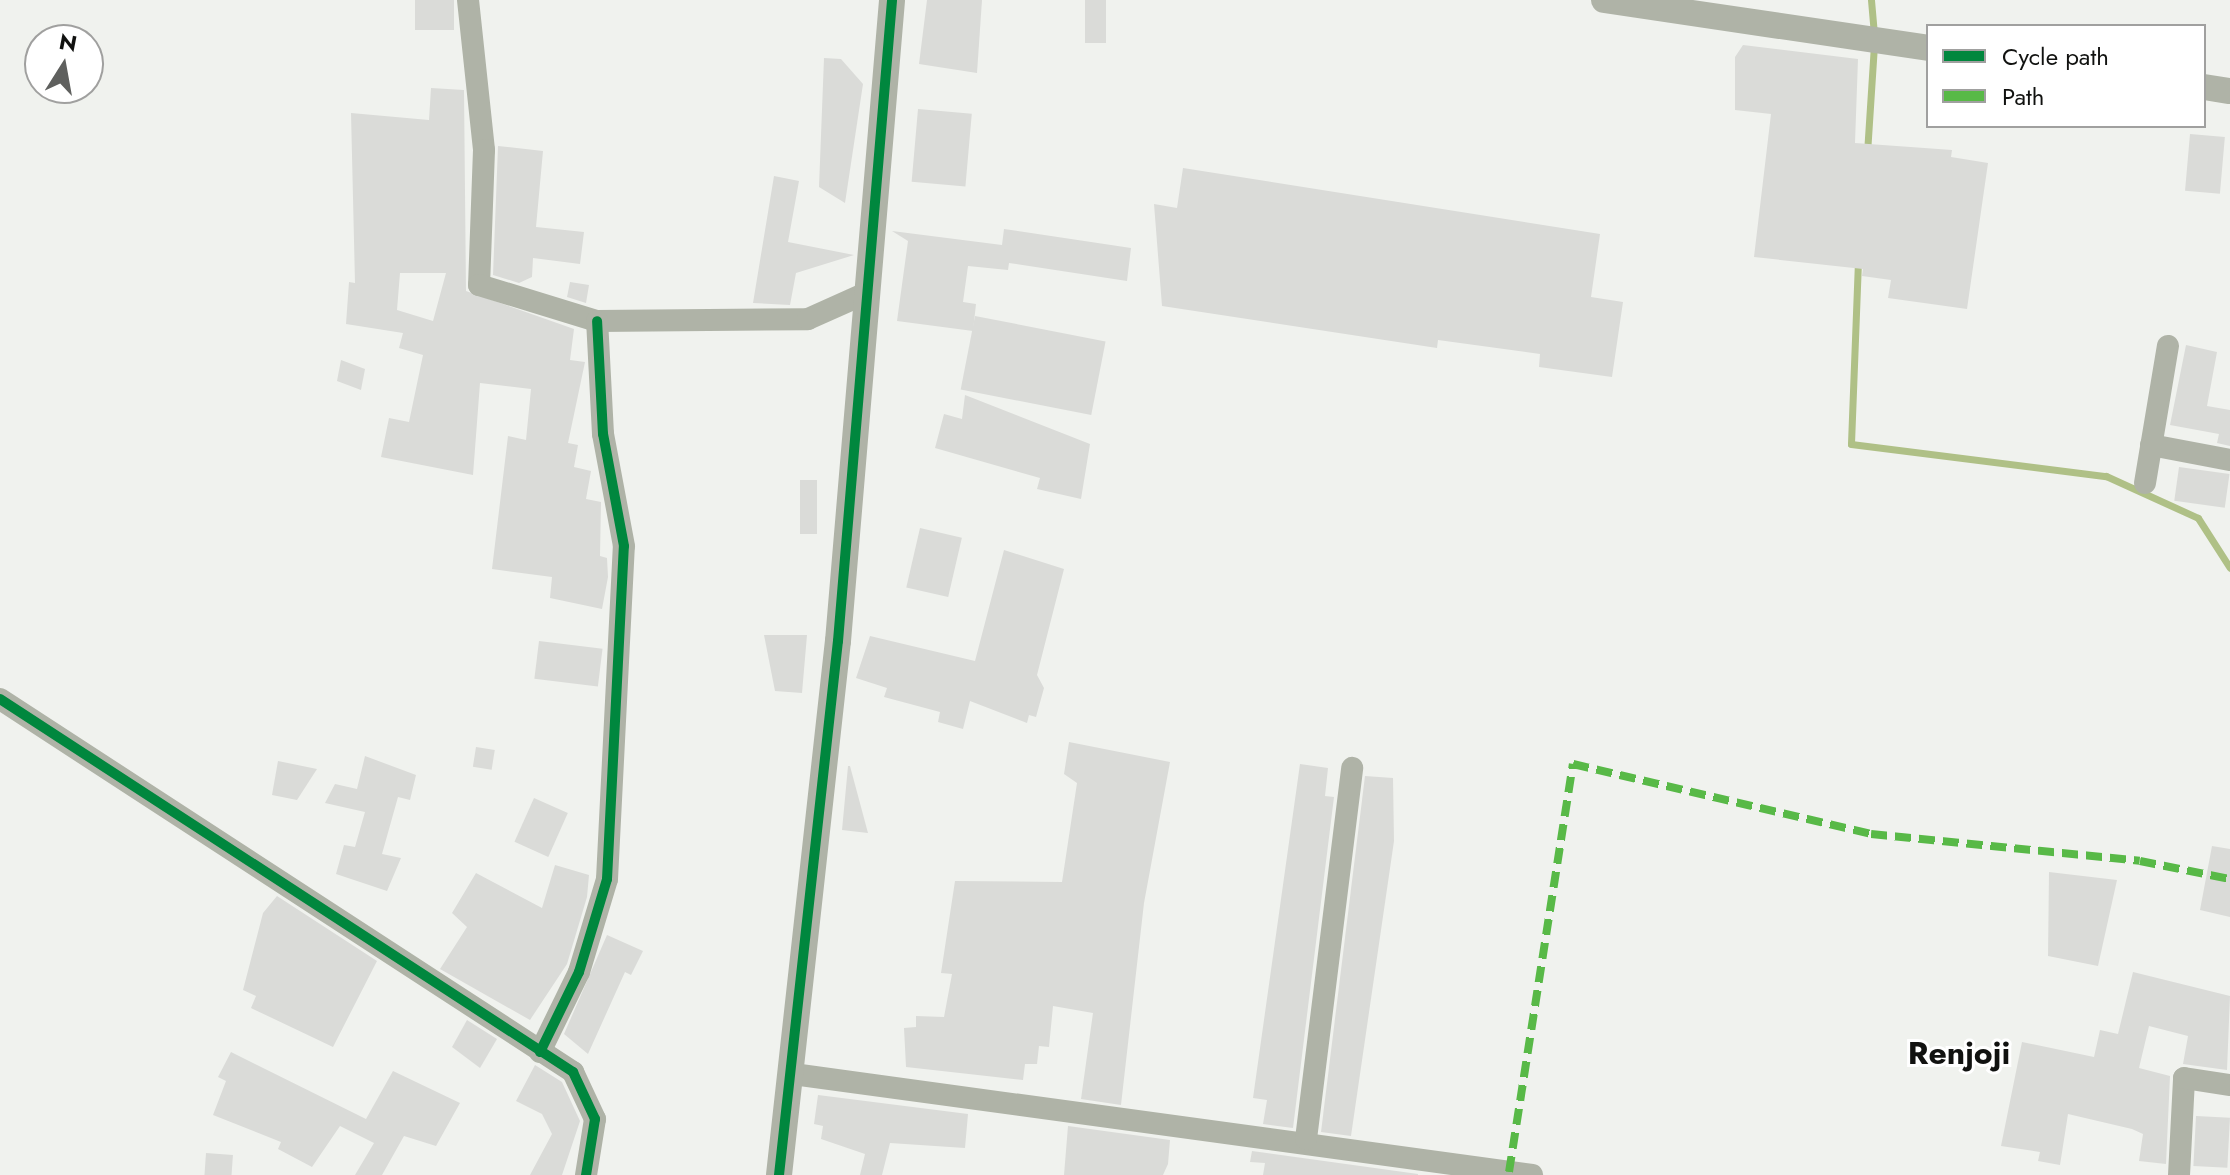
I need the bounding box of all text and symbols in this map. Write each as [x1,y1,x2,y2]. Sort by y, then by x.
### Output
north arrow [24,24,104,104]
legend [1926,24,2206,128]
text: N [57,25,80,60]
text: Cycle path [2002,39,2109,74]
text: Path [2002,79,2044,114]
district label: Renjoji [1908,1034,2010,1072]

